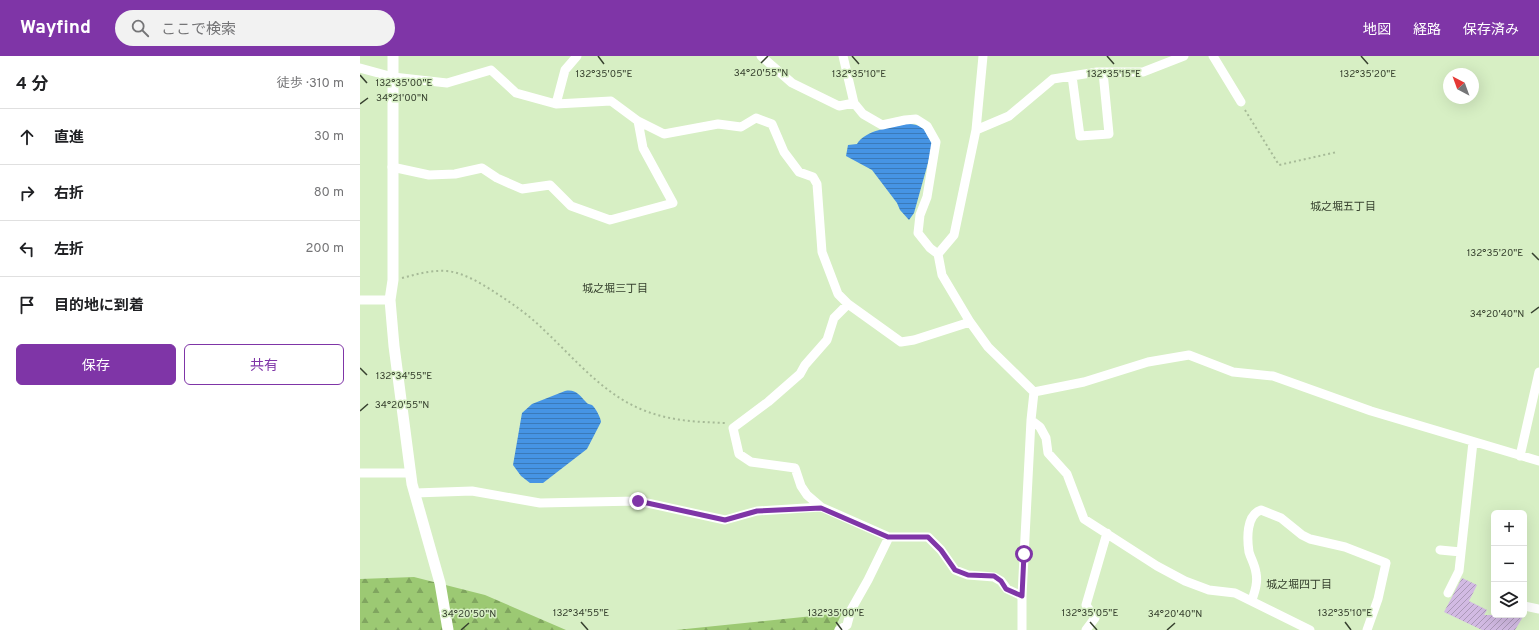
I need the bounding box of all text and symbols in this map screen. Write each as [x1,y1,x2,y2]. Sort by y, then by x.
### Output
search box [115,10,395,46]
text: Wayfind [20,16,91,40]
icon: search [129,17,151,39]
text: ここで検索 [161,21,236,40]
text: 地図 [1363,22,1391,39]
text: 経路 [1413,22,1441,39]
text: 保存済み [1463,22,1519,39]
text: 34°20'55"N [734,67,788,80]
text: 132°35'05"E [576,68,632,81]
text: 132°35'10"E [832,68,886,81]
text: 132°35'15"E [1087,68,1141,81]
text: 132°35'20"E [1340,68,1396,81]
north arrow [1443,68,1479,104]
text: 4 分 [16,74,48,96]
text: 徒歩 · 310 m [277,76,344,92]
text: 132°35'00"E [376,77,432,90]
text: 34°21'00"N [376,92,428,105]
icon: ahead [16,126,38,148]
text: 直進 [54,129,84,148]
text: 30 m [314,129,344,145]
icon: right [16,182,38,204]
text: 右折 [54,185,84,204]
text: 80 m [314,185,344,201]
district label: 城之堀五丁目 [1310,200,1376,214]
icon: left [16,238,38,260]
text: 左折 [54,241,84,260]
text: 200 m [305,241,344,257]
text: 132°35'20"E [1467,247,1523,260]
district label: 城之堀三丁目 [582,282,648,296]
icon: arrive [16,294,38,316]
text: 目的地に到着 [54,297,144,316]
text: 34°20'40"N [1470,308,1524,321]
button: 保存 [16,344,176,385]
button: 共有 [184,344,344,385]
text: 132°34'55"E [376,370,432,383]
text: 34°20'55"N [375,399,429,412]
route end [629,492,647,510]
map controls [1491,510,1527,618]
button: + [1491,510,1527,546]
route start [1015,545,1033,563]
button: − [1491,546,1527,582]
district label: 城之堀四丁目 [1266,578,1332,592]
button: layers [1491,582,1527,618]
text: 132°34'55"E [553,607,609,620]
text: 132°35'00"E [808,607,864,620]
text: 132°35'05"E [1062,607,1118,620]
text: 132°35'10"E [1318,607,1372,620]
text: 34°20'50"N [442,608,496,621]
text: 34°20'40"N [1148,608,1202,621]

